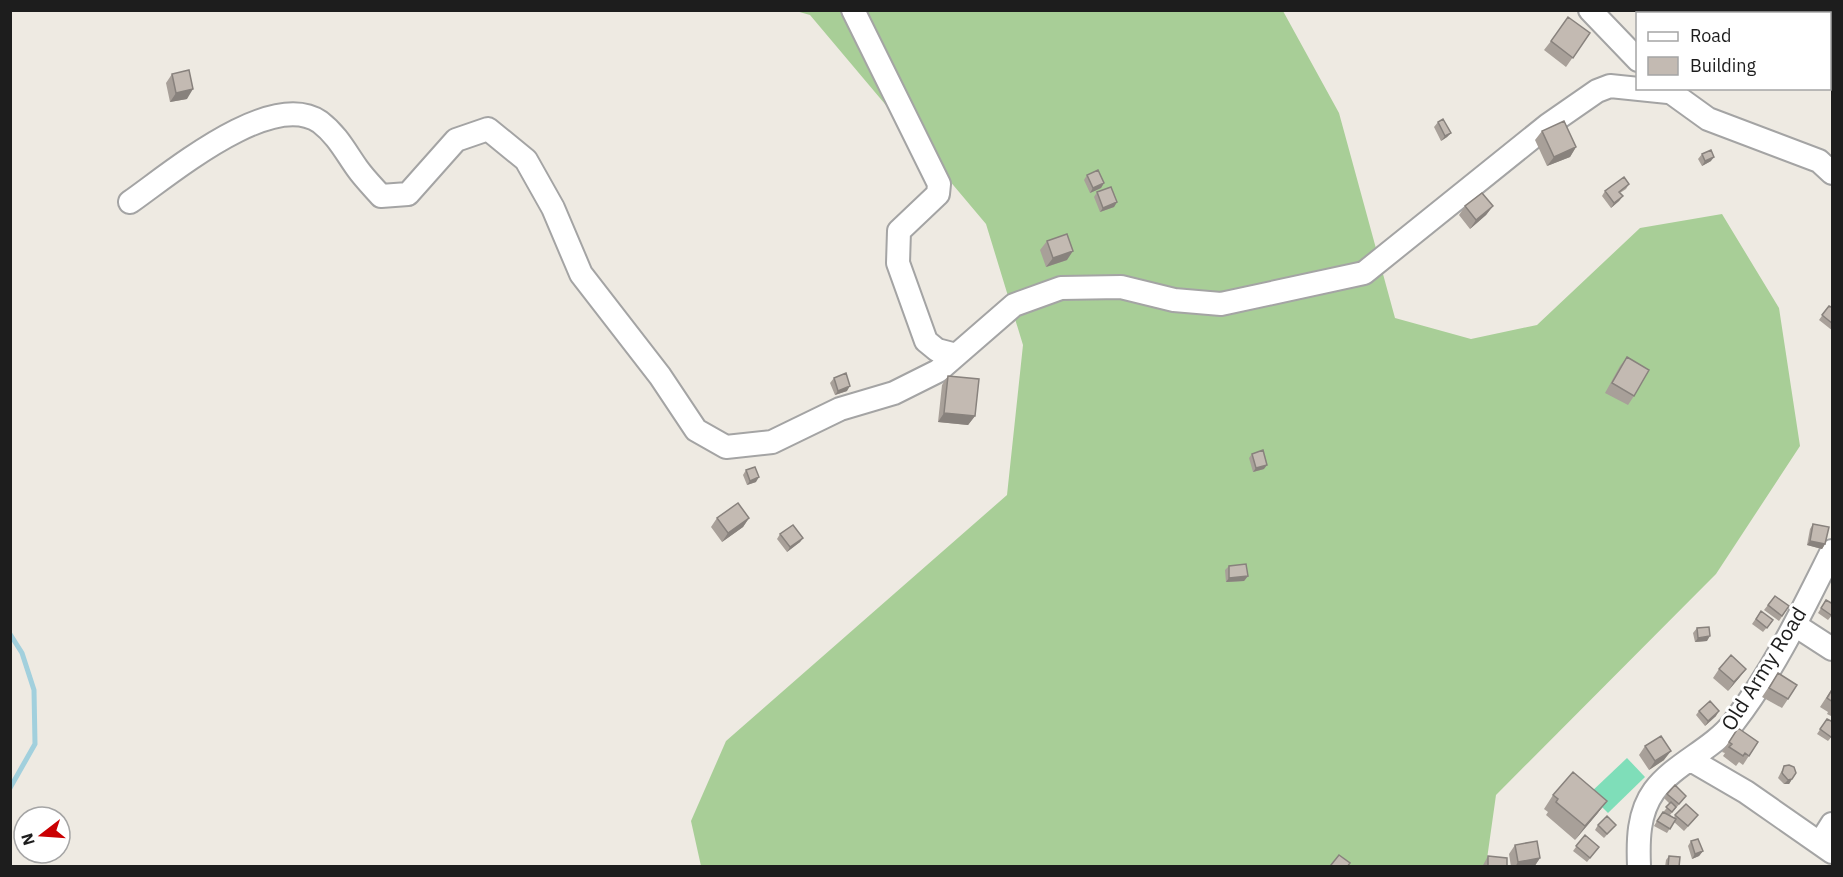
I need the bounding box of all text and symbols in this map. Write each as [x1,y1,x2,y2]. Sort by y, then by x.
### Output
legend [1636,12,1831,90]
text: Road [1690,24,1731,47]
text: Building [1690,54,1757,77]
street label: Old Army Road [1714,601,1812,736]
north arrow [12,805,72,865]
text: N [16,831,39,848]

